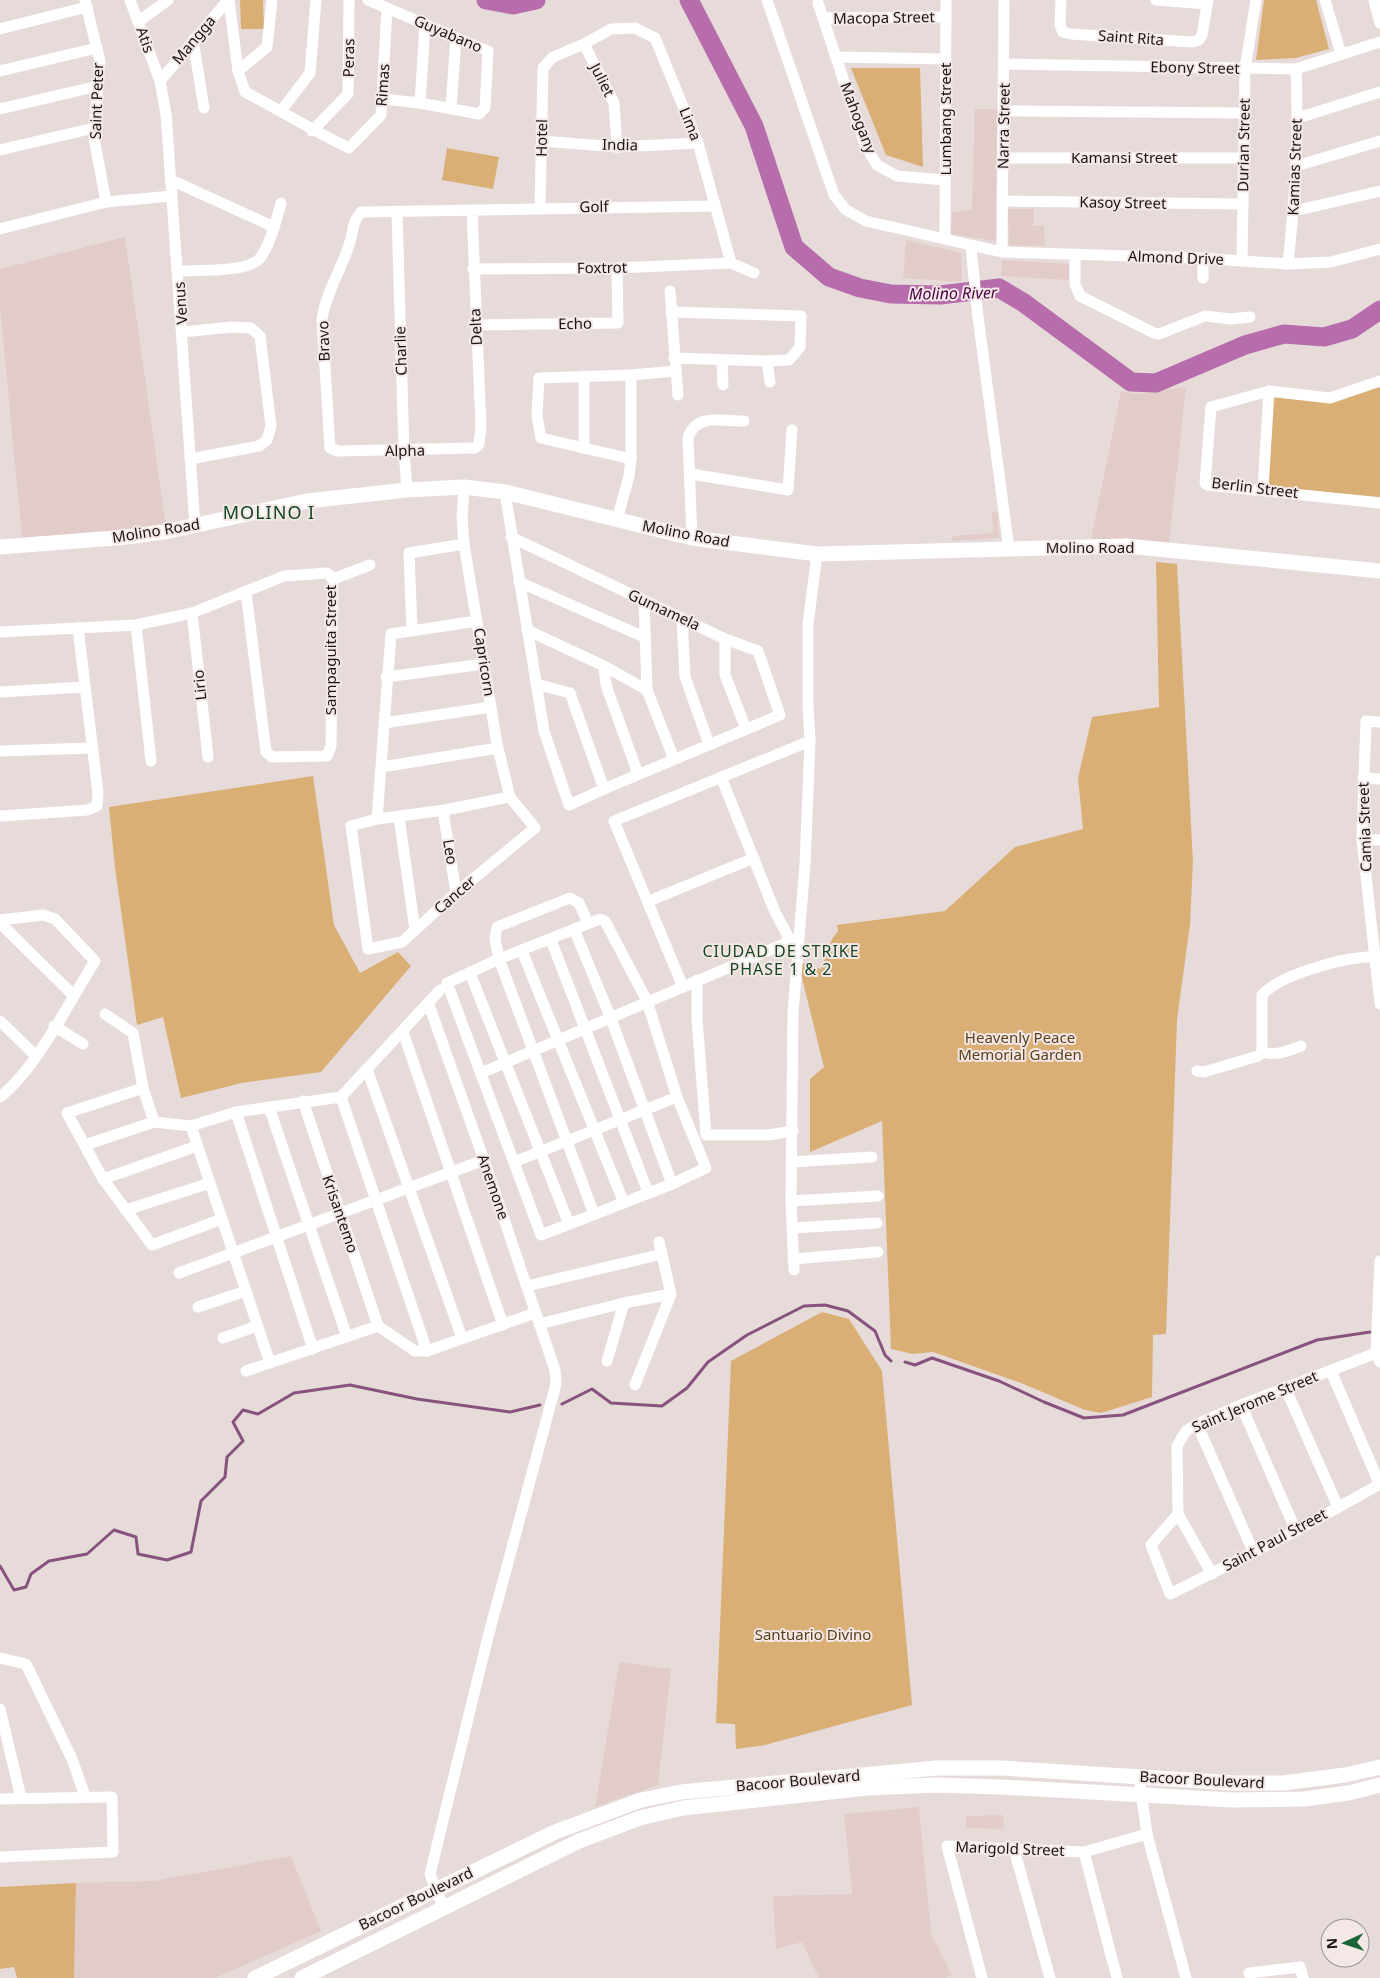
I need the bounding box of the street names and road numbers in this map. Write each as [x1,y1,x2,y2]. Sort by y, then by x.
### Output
street label: Macopa Street [833,6,936,28]
street label: Guyabano [411,10,486,56]
street label: Mangga [167,11,220,68]
street label: Atis [132,24,160,55]
street label: Saint Rita [1097,25,1165,49]
street label: Peras [338,38,358,78]
street label: Ebony Street [1150,56,1240,78]
street label: Juliet [585,58,620,100]
street label: Saint Peter [85,62,107,140]
street label: Lumbang Street [935,62,955,176]
street label: Rimas [371,63,393,107]
street label: Mahogany [836,79,882,157]
street label: Narra Street [992,82,1014,169]
street label: Durian Street [1232,97,1254,192]
street label: Lima [675,104,707,143]
street label: Kamias Street [1282,118,1306,216]
street label: Hotel [531,119,551,157]
street label: India [602,134,638,154]
street label: Kamansi Street [1071,147,1178,167]
street label: Kasoy Street [1079,191,1167,213]
street label: Golf [579,196,610,216]
street label: Almond Drive [1128,245,1224,269]
street label: Foxtrot [577,257,628,277]
street label: Venus [169,281,191,325]
street label: Delta [464,308,486,346]
street label: Echo [558,313,592,333]
street label: Bravo [312,320,334,362]
street label: Charlie [389,326,411,376]
street label: Alpha [385,440,425,460]
street label: Berlin Street [1211,472,1300,502]
street label: Molino Road [110,513,201,547]
street label: Molino Road [641,515,732,551]
street label: Molino Road [1046,537,1134,557]
street label: Sampaguita Street [320,584,340,715]
street label: Gumamela [625,584,704,635]
street label: Capricorn [470,626,500,697]
street label: Lirio [187,669,211,702]
street label: Camia Street [1352,781,1376,872]
street label: Leo [439,838,463,866]
street label: Cancer [429,871,479,918]
street label: Anemone [473,1151,514,1222]
street label: Krisantemo [318,1172,364,1255]
street label: Saint Jerome Street [1189,1365,1321,1437]
street label: Saint Paul Street [1219,1503,1331,1575]
street label: Bacoor Boulevard [735,1765,861,1795]
street label: Bacoor Boulevard [1139,1766,1265,1792]
street label: Marigold Street [955,1836,1066,1860]
street label: Bacoor Boulevard [355,1862,476,1934]

